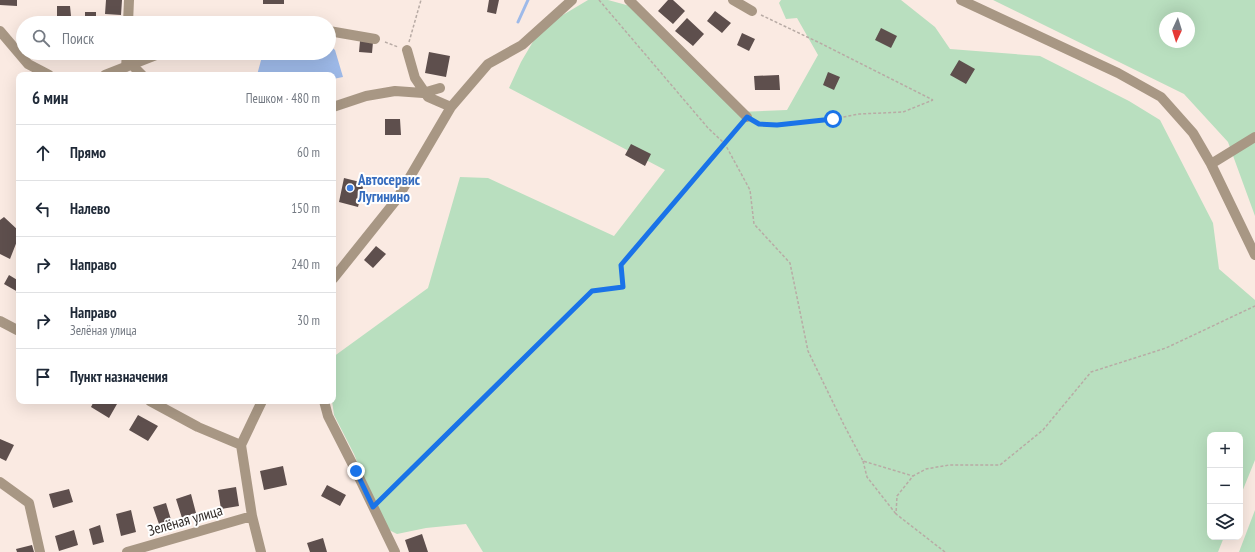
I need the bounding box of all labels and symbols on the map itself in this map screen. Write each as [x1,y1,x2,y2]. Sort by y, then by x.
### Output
north arrow [1159,12,1195,48]
route start [824,110,842,128]
place label: Автосервис Лугинино [357,170,421,206]
marker: Автосервис Лугинино [345,183,355,193]
route end [347,462,365,480]
street label: Зелёная улица [145,500,225,540]

